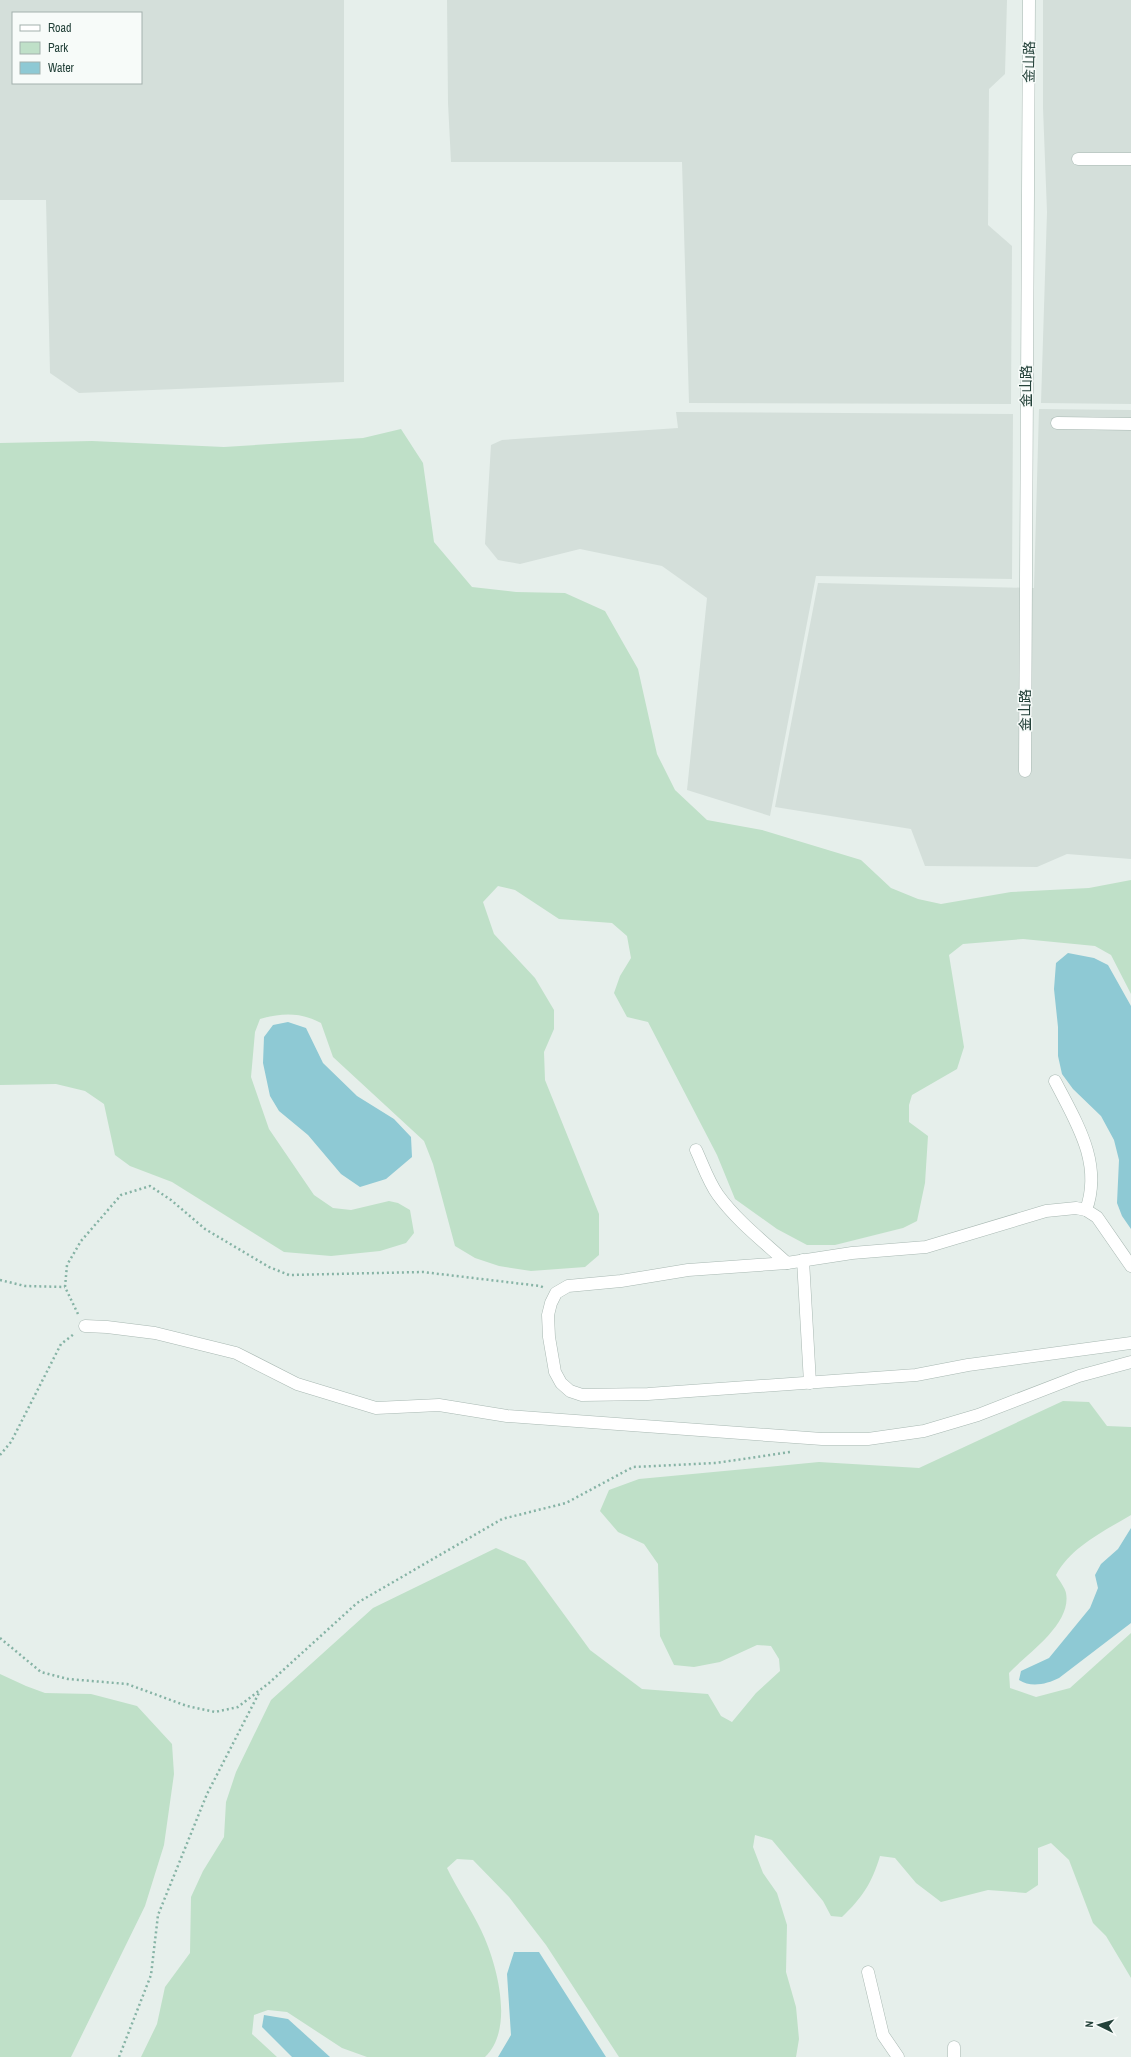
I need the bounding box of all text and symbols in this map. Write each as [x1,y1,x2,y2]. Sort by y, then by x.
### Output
legend [12,12,142,84]
text: Road [48,20,72,36]
text: Park [48,40,68,56]
street label: 金山路 [1020,41,1038,83]
text: Water [48,60,75,76]
street label: 金山路 [1017,365,1035,407]
street label: 金山路 [1016,689,1034,731]
north arrow [1079,2005,1119,2045]
text: N [1082,2020,1096,2028]

